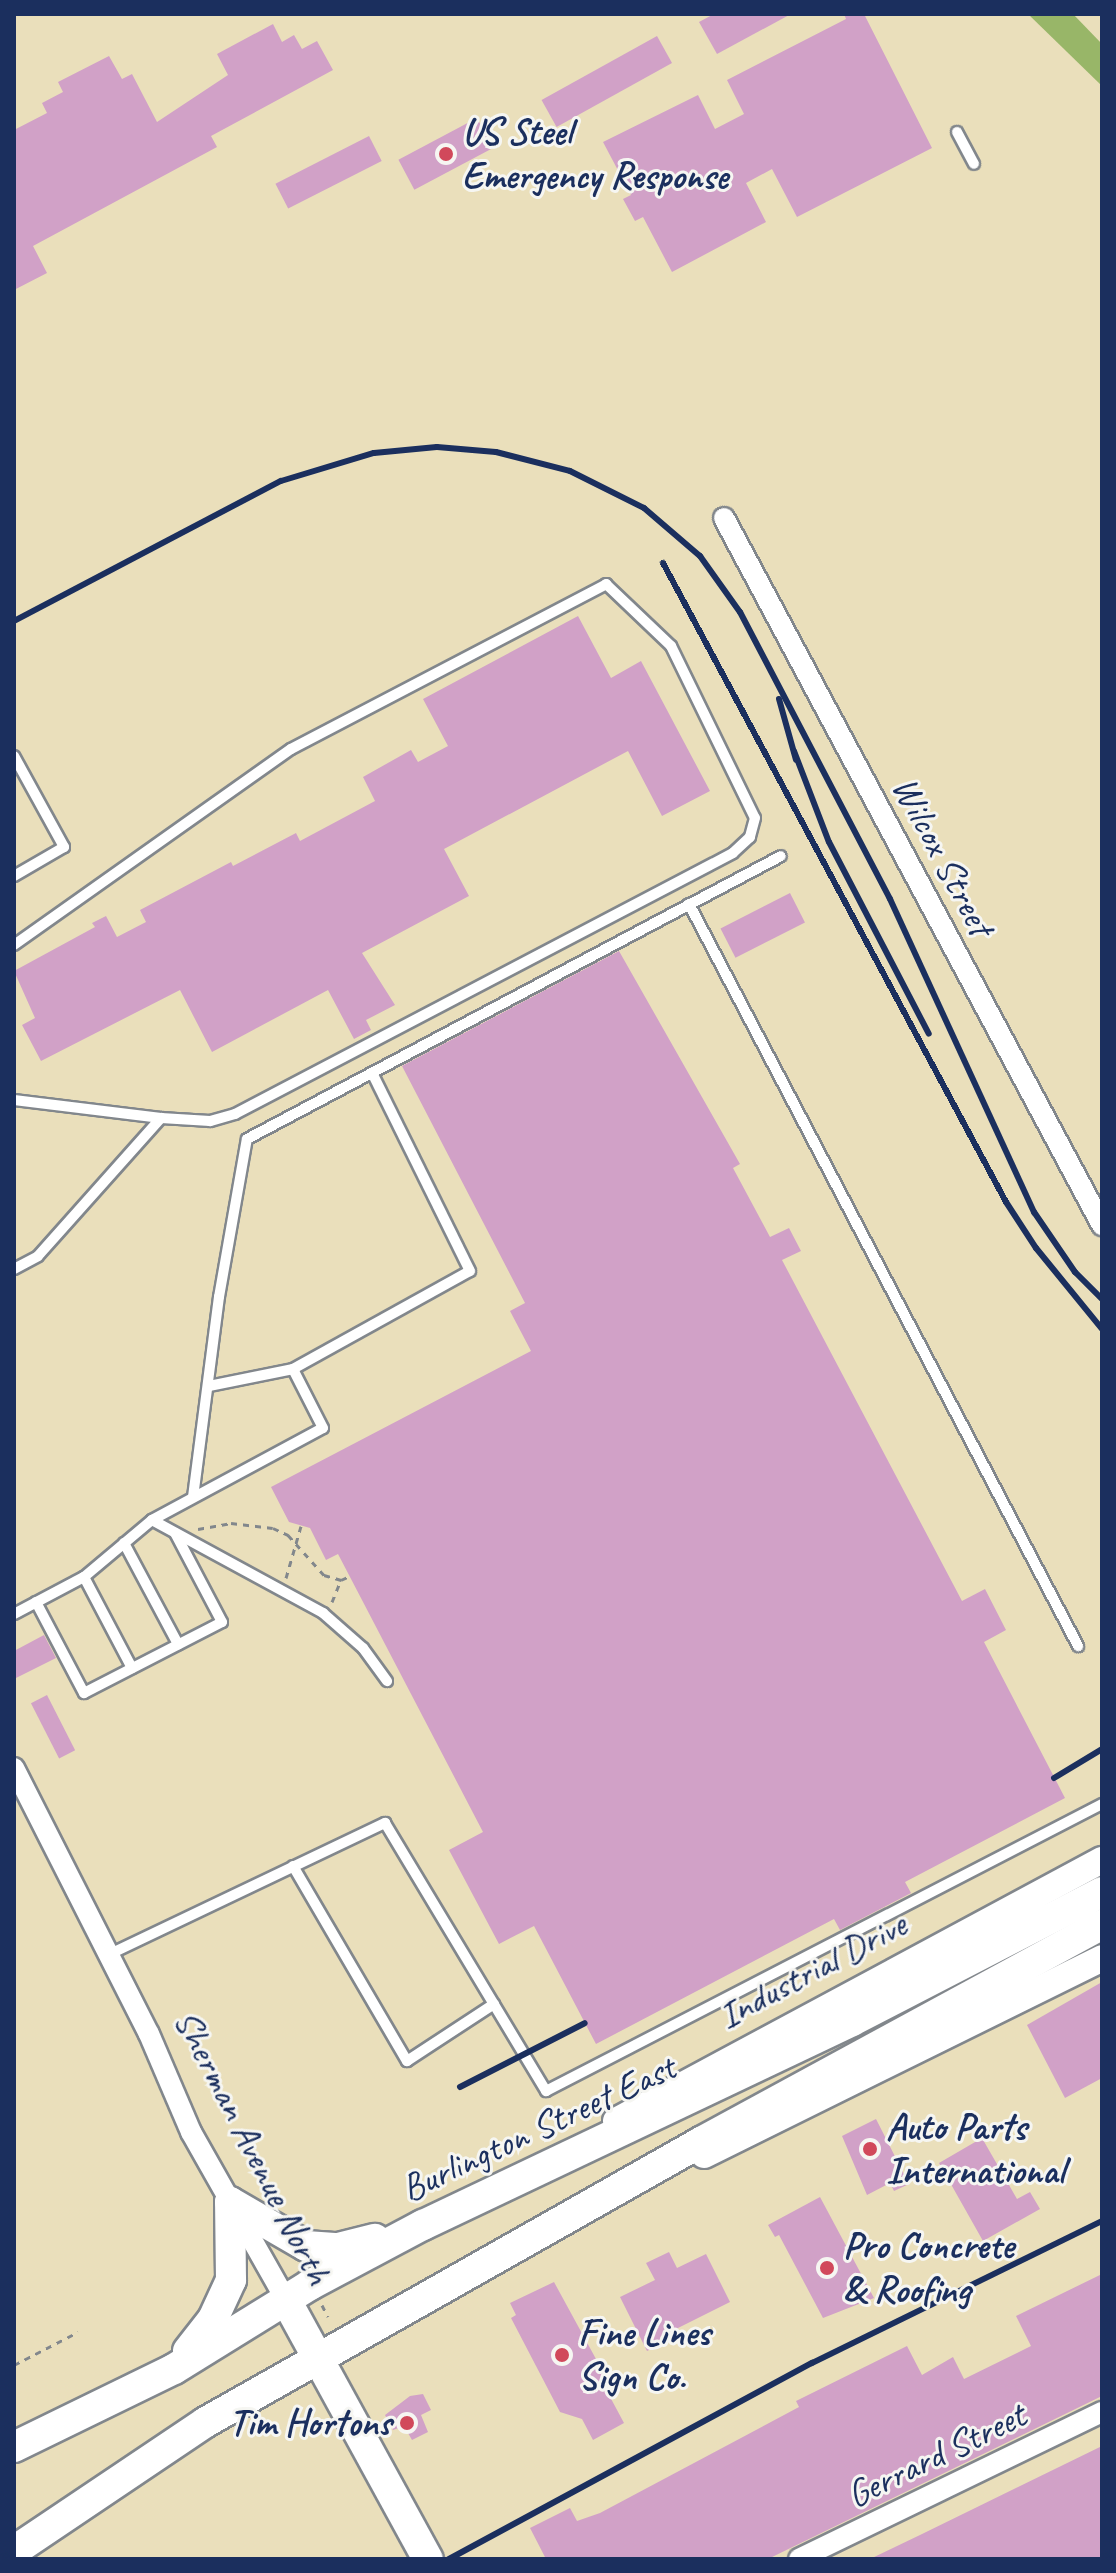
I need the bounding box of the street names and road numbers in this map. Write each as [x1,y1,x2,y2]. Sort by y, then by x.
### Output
street label: Wilcox Street [882,769,1004,943]
street label: Industrial Drive [710,1901,914,2039]
street label: Sherman Avenue North [164,2002,342,2292]
street label: Burlington Street East [393,2044,683,2212]
street label: Gerrard Street [839,2392,1033,2518]

